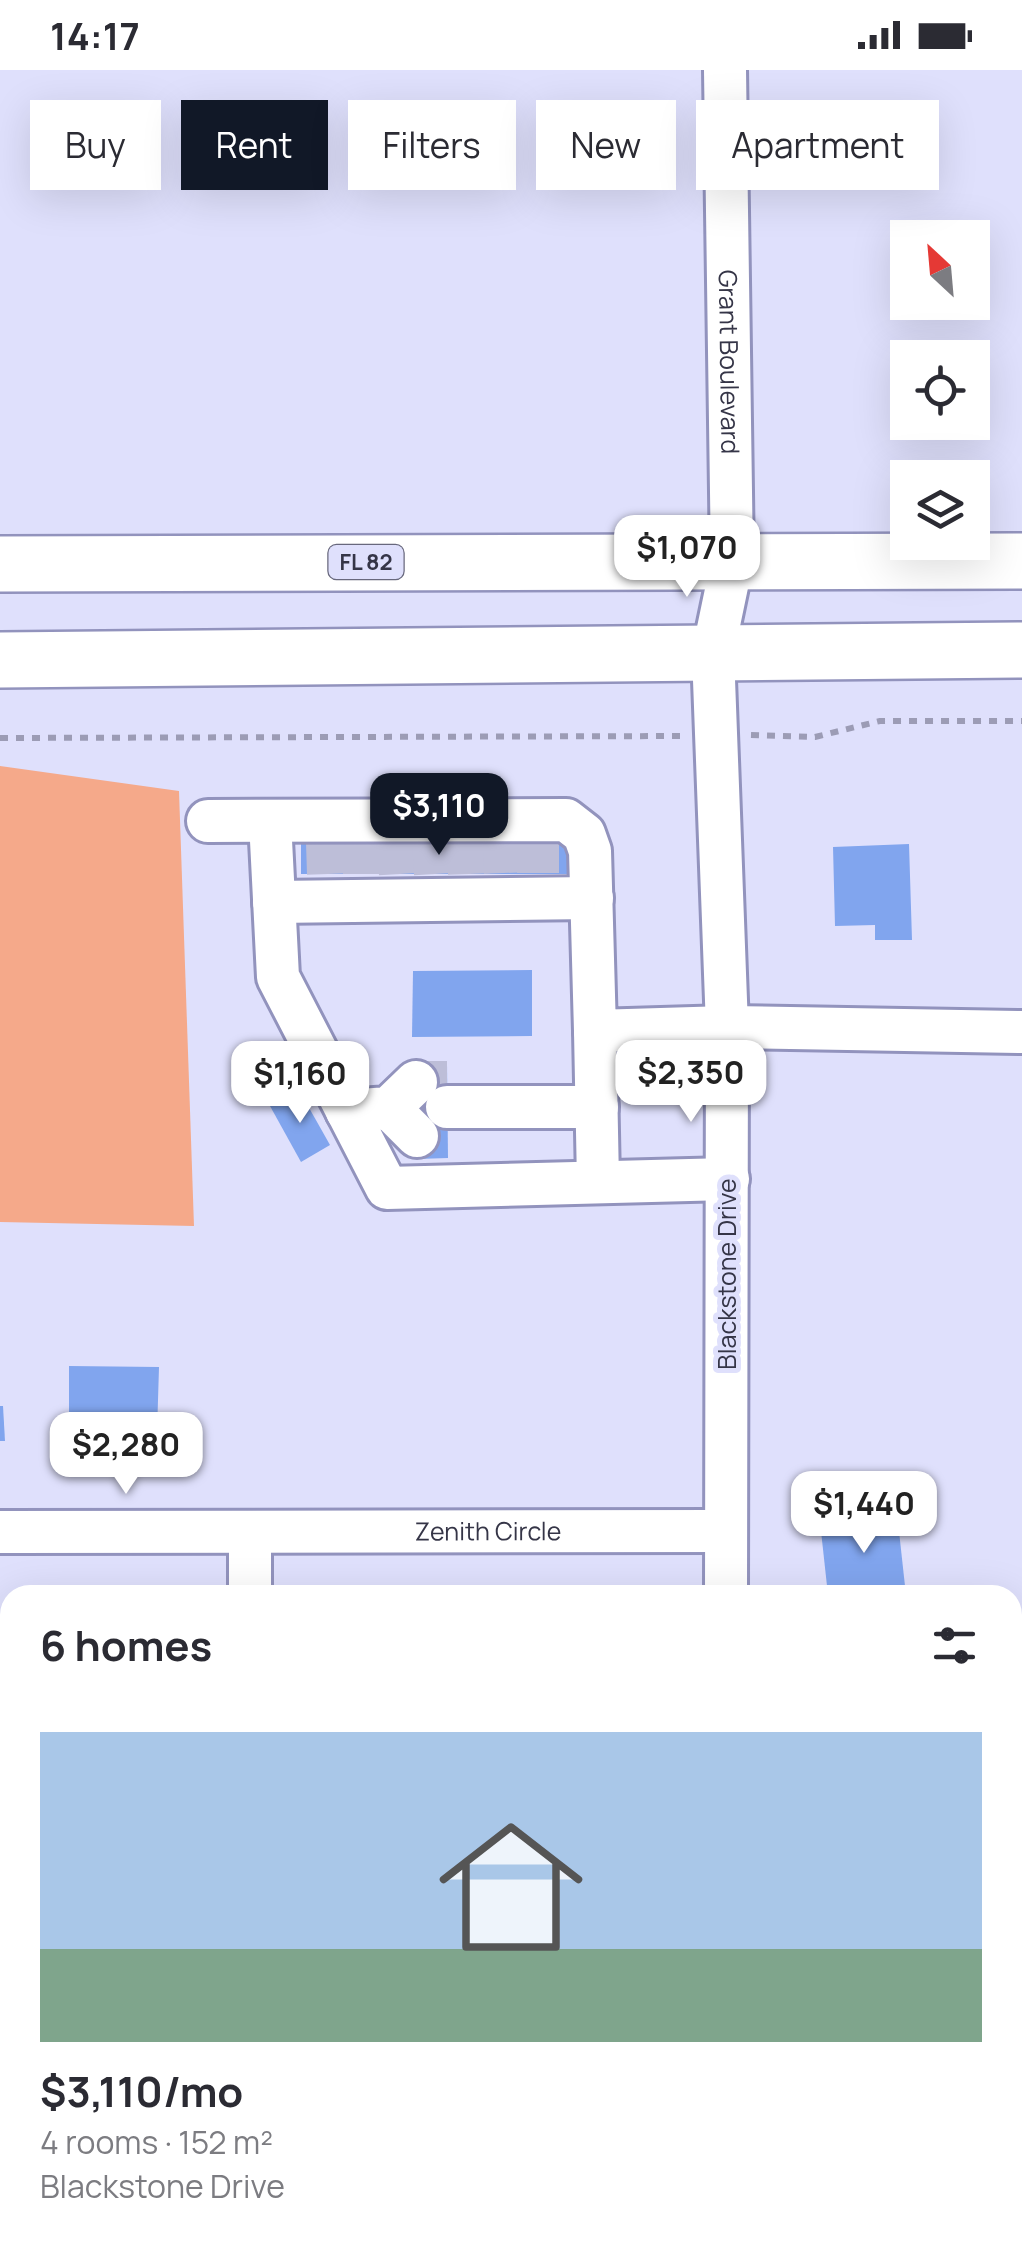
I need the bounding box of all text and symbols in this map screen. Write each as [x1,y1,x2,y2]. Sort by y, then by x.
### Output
text: 14:17 [50,9,140,61]
chip: Buy [30,100,161,190]
chip: Rent [181,100,328,190]
chip: Filters [348,100,516,190]
chip: New [536,100,676,190]
chip: Apartment [696,100,939,190]
north arrow [890,220,990,320]
map controls [890,220,990,560]
street label: Grant Boulevard [711,270,748,454]
button: locate [890,340,990,440]
button: layers [890,460,990,560]
pin: $1,070 [606,515,768,600]
text: $1,070 [636,525,738,569]
road number: FL 82 [328,545,404,579]
pin: $3,110 [358,773,520,858]
text: $3,110 [392,783,486,827]
pin: $2,350 [610,1040,772,1125]
pin: $1,160 [219,1041,381,1126]
text: $2,350 [637,1050,745,1094]
text: $1,160 [253,1051,347,1095]
street label: Blackstone Drive [709,1178,744,1370]
pin: $2,280 [45,1412,207,1497]
text: $2,280 [72,1422,180,1466]
pin: $1,440 [783,1471,945,1556]
text: $1,440 [813,1481,915,1525]
street label: Zenith Circle [415,1513,561,1548]
text: 6 homes [40,1616,212,1674]
icon: filters [927,1618,982,1673]
icon: home [421,1797,601,1977]
text: $3,110/mo [40,2062,243,2120]
text: 4 rooms · 152 m² [40,2120,273,2164]
text: Blackstone Drive [40,2164,285,2208]

